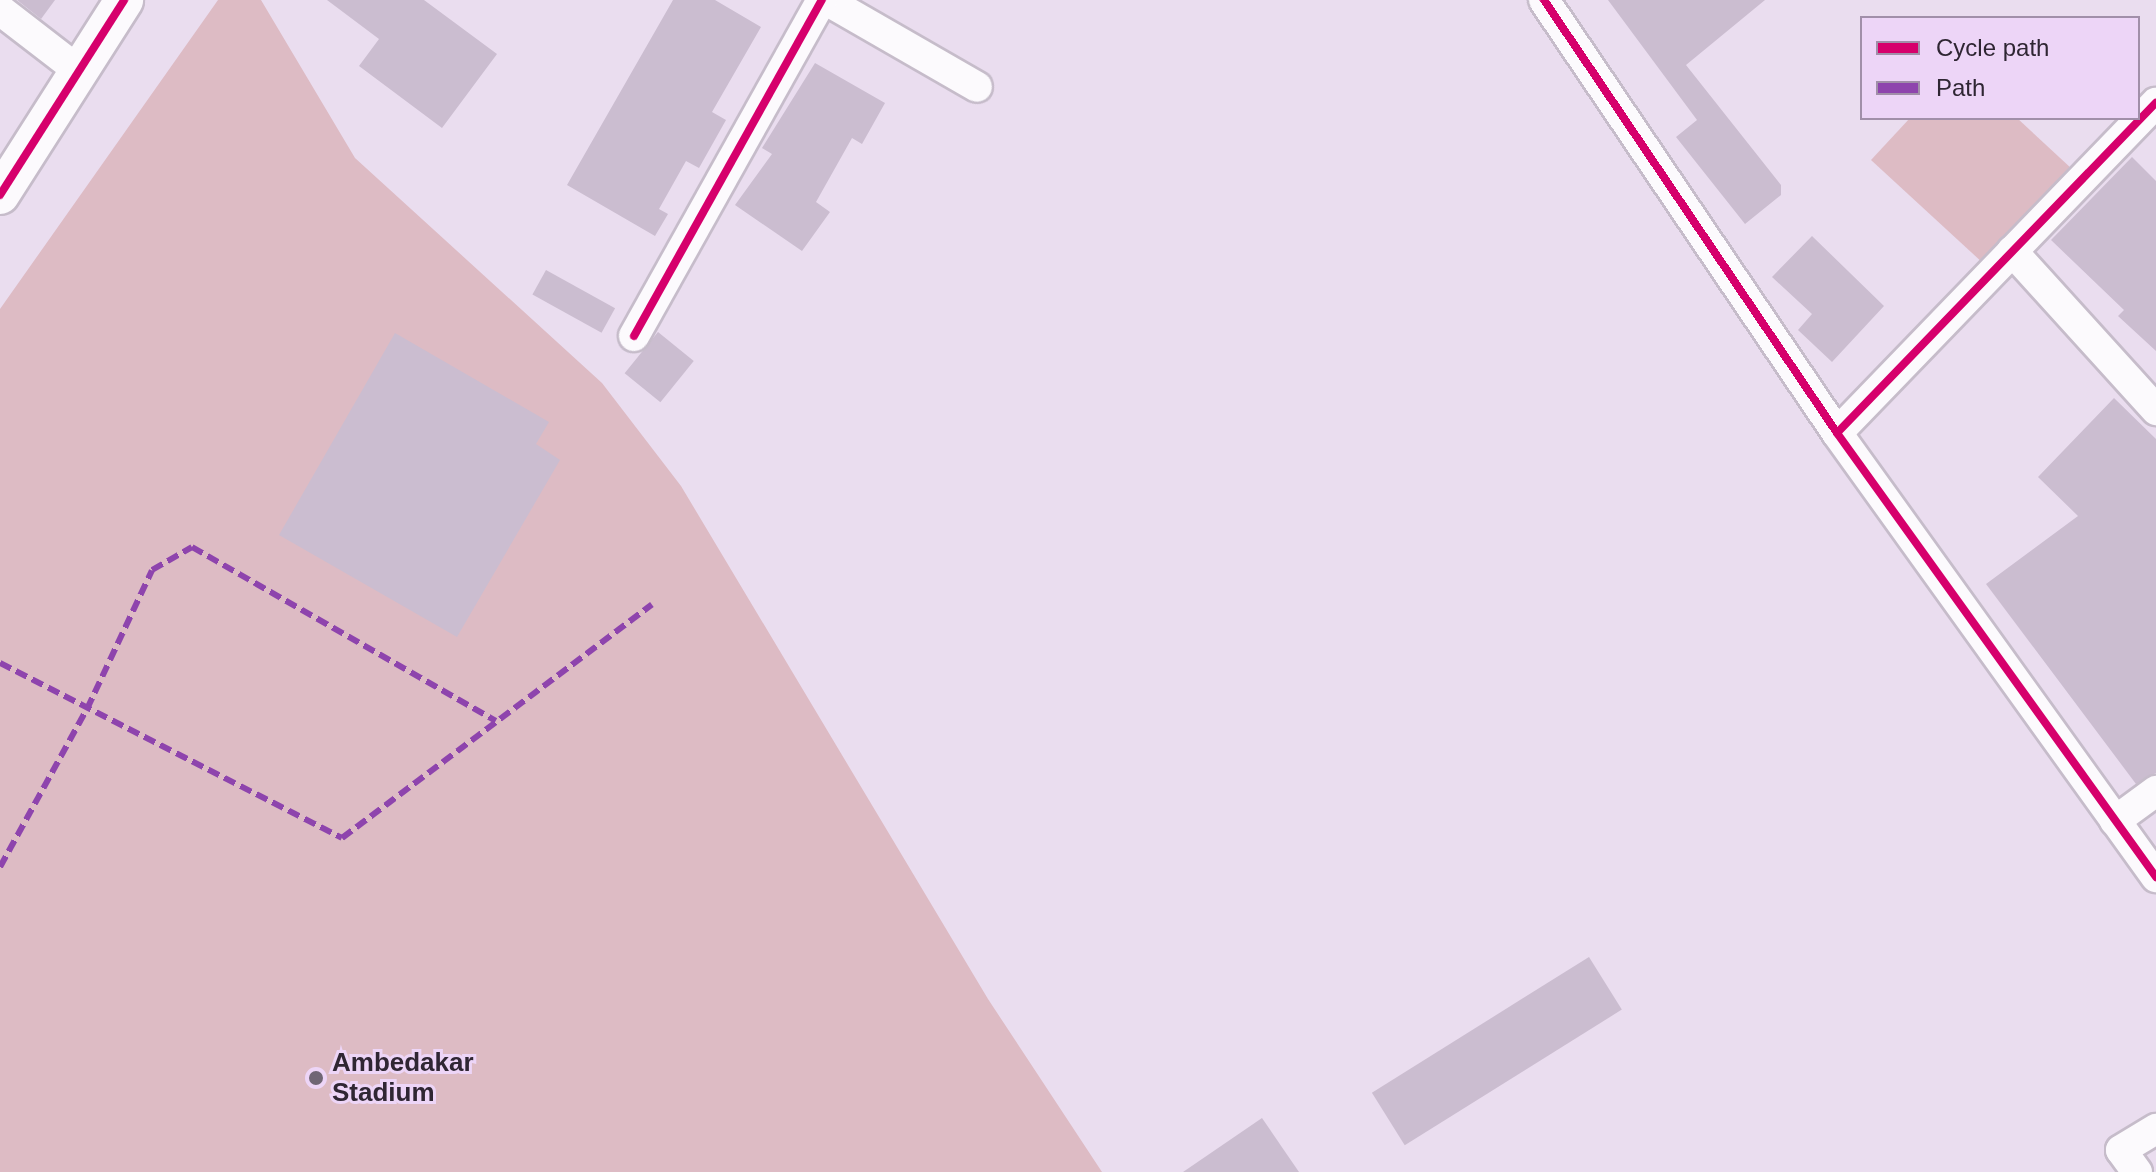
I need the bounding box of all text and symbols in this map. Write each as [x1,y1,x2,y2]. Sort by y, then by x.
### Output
legend [1860,16,2140,120]
text: Cycle path [1936,34,2049,61]
text: Path [1936,74,1985,101]
place label: Ambedakar Stadium [332,1047,474,1108]
marker: Ambedakar Stadium [307,1069,325,1087]

